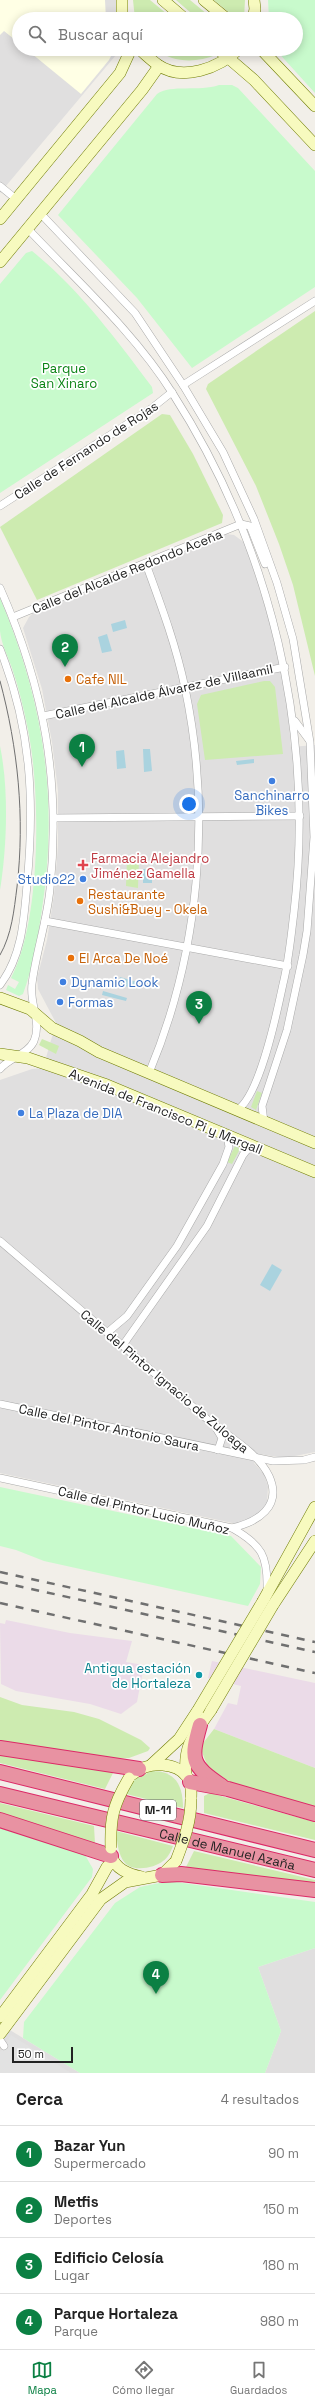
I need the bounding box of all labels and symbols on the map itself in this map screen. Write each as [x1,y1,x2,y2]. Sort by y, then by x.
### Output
park label: Parque San Xinaro [31,360,97,392]
street label: Calle de Fernando de Rojas [11,397,162,503]
street label: Calle del Alcalde Redondo Aceña [30,525,225,618]
pin: 2 [52,634,78,667]
street label: Calle del Alcalde Álvarez de Villaamil [54,660,274,723]
place label: Cafe NIL [76,671,127,688]
marker: Cafe NIL [63,674,73,684]
pin: 1 [69,734,95,767]
marker: Sanchinarro Bikes [267,776,277,786]
place label: Sanchinarro Bikes [234,787,310,819]
your location [179,794,199,814]
place label: Farmacia Alejandro Jiménez Gamella [91,850,209,882]
marker: Farmacia Alejandro Jiménez Gamella [78,860,88,870]
place label: Studio22 [18,871,75,888]
marker: Studio22 [78,874,88,884]
place label: Restaurante Sushi&Buey - Okela [88,886,208,918]
marker: Restaurante Sushi&Buey - Okela [75,896,85,906]
place label: El Arca De Noé [79,950,168,967]
marker: El Arca De Noé [66,953,76,963]
place label: Dynamic Look [71,974,159,991]
marker: Dynamic Look [58,977,68,987]
pin: 3 [186,991,212,1024]
place label: Formas [68,994,113,1011]
marker: Formas [55,997,65,1007]
street label: Avenida de Francisco Pi y Margall [66,1065,265,1158]
place label: La Plaza de DIA [29,1105,122,1122]
marker: La Plaza de DIA [16,1108,26,1118]
street label: Calle del Pintor Ignacio de Zuloaga [77,1306,253,1457]
street label: Calle del Pintor Antonio Saura [17,1400,201,1455]
street label: Calle del Pintor Lucio Muñoz [56,1482,232,1539]
place label: Antigua estación de Hortaleza [84,1660,192,1692]
marker: Antigua estación de Hortaleza [194,1670,204,1680]
road number: M-11 [140,1800,176,1820]
street label: Calle de Manuel Azaña [158,1825,298,1874]
pin: 4 [143,1961,169,1994]
scale bar [12,2045,73,2064]

